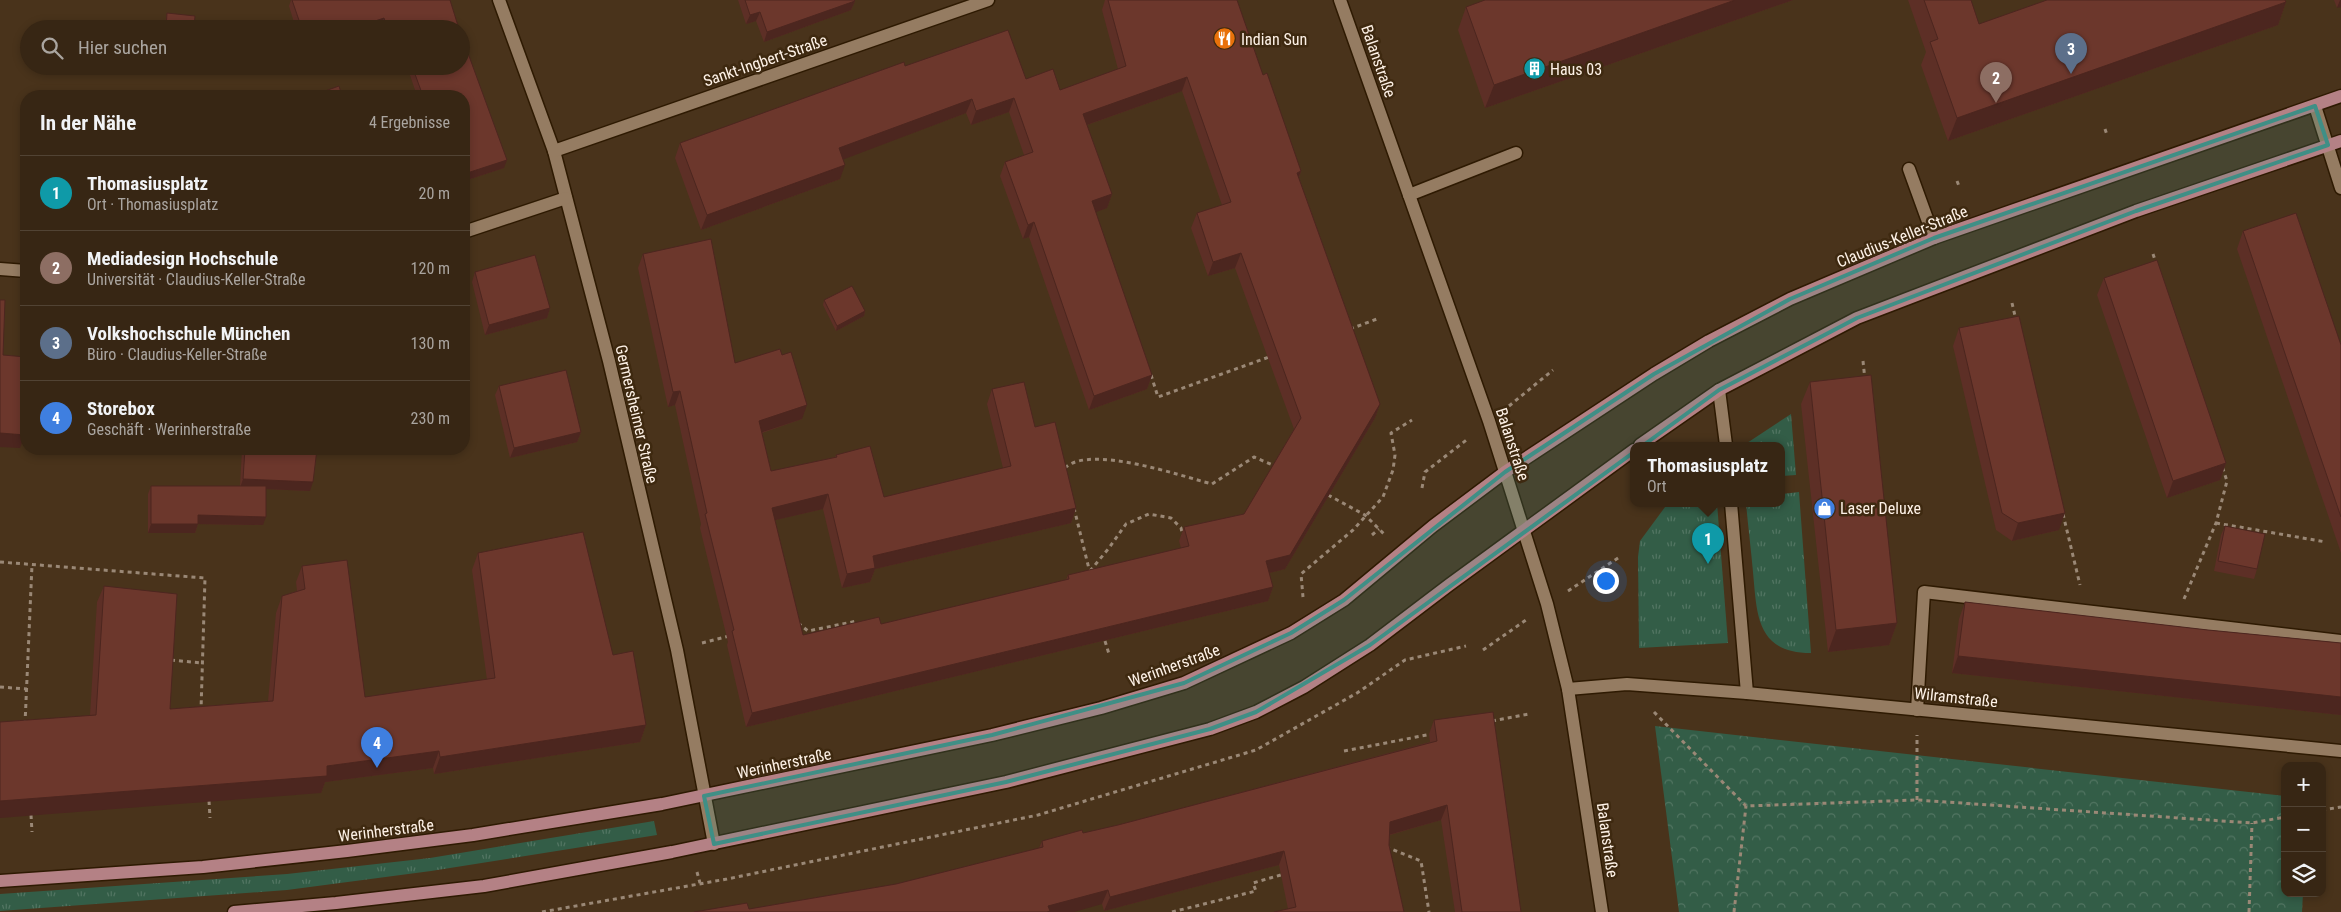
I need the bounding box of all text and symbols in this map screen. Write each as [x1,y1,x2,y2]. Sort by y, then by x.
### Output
search box [20,20,470,75]
street label: Balanstraße [1357,22,1400,100]
restaurant icon: Indian Sun [1213,27,1237,51]
street label: Sankt-Ingbert-Straße [701,30,830,91]
place label: Indian Sun [1241,30,1307,49]
pin: 3 [2055,33,2087,74]
icon: search [38,34,66,62]
text: Hier suchen [78,36,167,59]
building icon: Haus 03 [1522,57,1546,81]
place label: Haus 03 [1550,60,1602,79]
pin: 2 [1980,62,2012,103]
text: In der Nähe [40,111,136,135]
text: 4 Ergebnisse [369,113,450,132]
text: Thomasiusplatz [87,172,208,195]
text: 1 [52,184,60,203]
text: 20 m [418,184,450,203]
text: Ort · Thomasiusplatz [87,195,218,214]
street label: Claudius-Keller-Straße [1834,202,1970,271]
text: Mediadesign Hochschule [87,247,278,270]
text: 2 [52,259,60,278]
text: 120 m [411,259,450,278]
text: Universität · Claudius-Keller-Straße [87,270,305,289]
text: Volkshochschule München [87,322,290,345]
text: 3 [52,334,60,353]
text: 130 m [411,334,450,353]
street label: Germersheimer Straße [611,343,662,485]
text: Büro · Claudius-Keller-Straße [87,345,267,364]
text: Storebox [87,397,155,420]
street label: Balanstraße [1492,405,1533,483]
text: 4 [52,409,60,428]
text: 230 m [411,409,450,428]
text: Geschäft · Werinherstraße [87,420,251,439]
popup [1630,442,1785,507]
text: Thomasiusplatz [1647,454,1768,477]
text: Ort [1647,477,1667,496]
shop icon: Laser Deluxe [1812,496,1836,520]
place label: Laser Deluxe [1840,499,1921,518]
pin: 1 [1692,523,1724,564]
your location [1593,568,1619,594]
street label: Werinherstraße [1126,640,1223,691]
street label: Wilramstraße [1913,684,1999,711]
pin: 4 [361,727,393,768]
street label: Werinherstraße [735,744,833,783]
map controls [2281,762,2326,897]
button: + [2281,762,2326,807]
street label: Balanstraße [1593,801,1622,879]
button: − [2281,807,2326,852]
street label: Werinherstraße [337,815,435,846]
button: layers [2281,852,2326,897]

